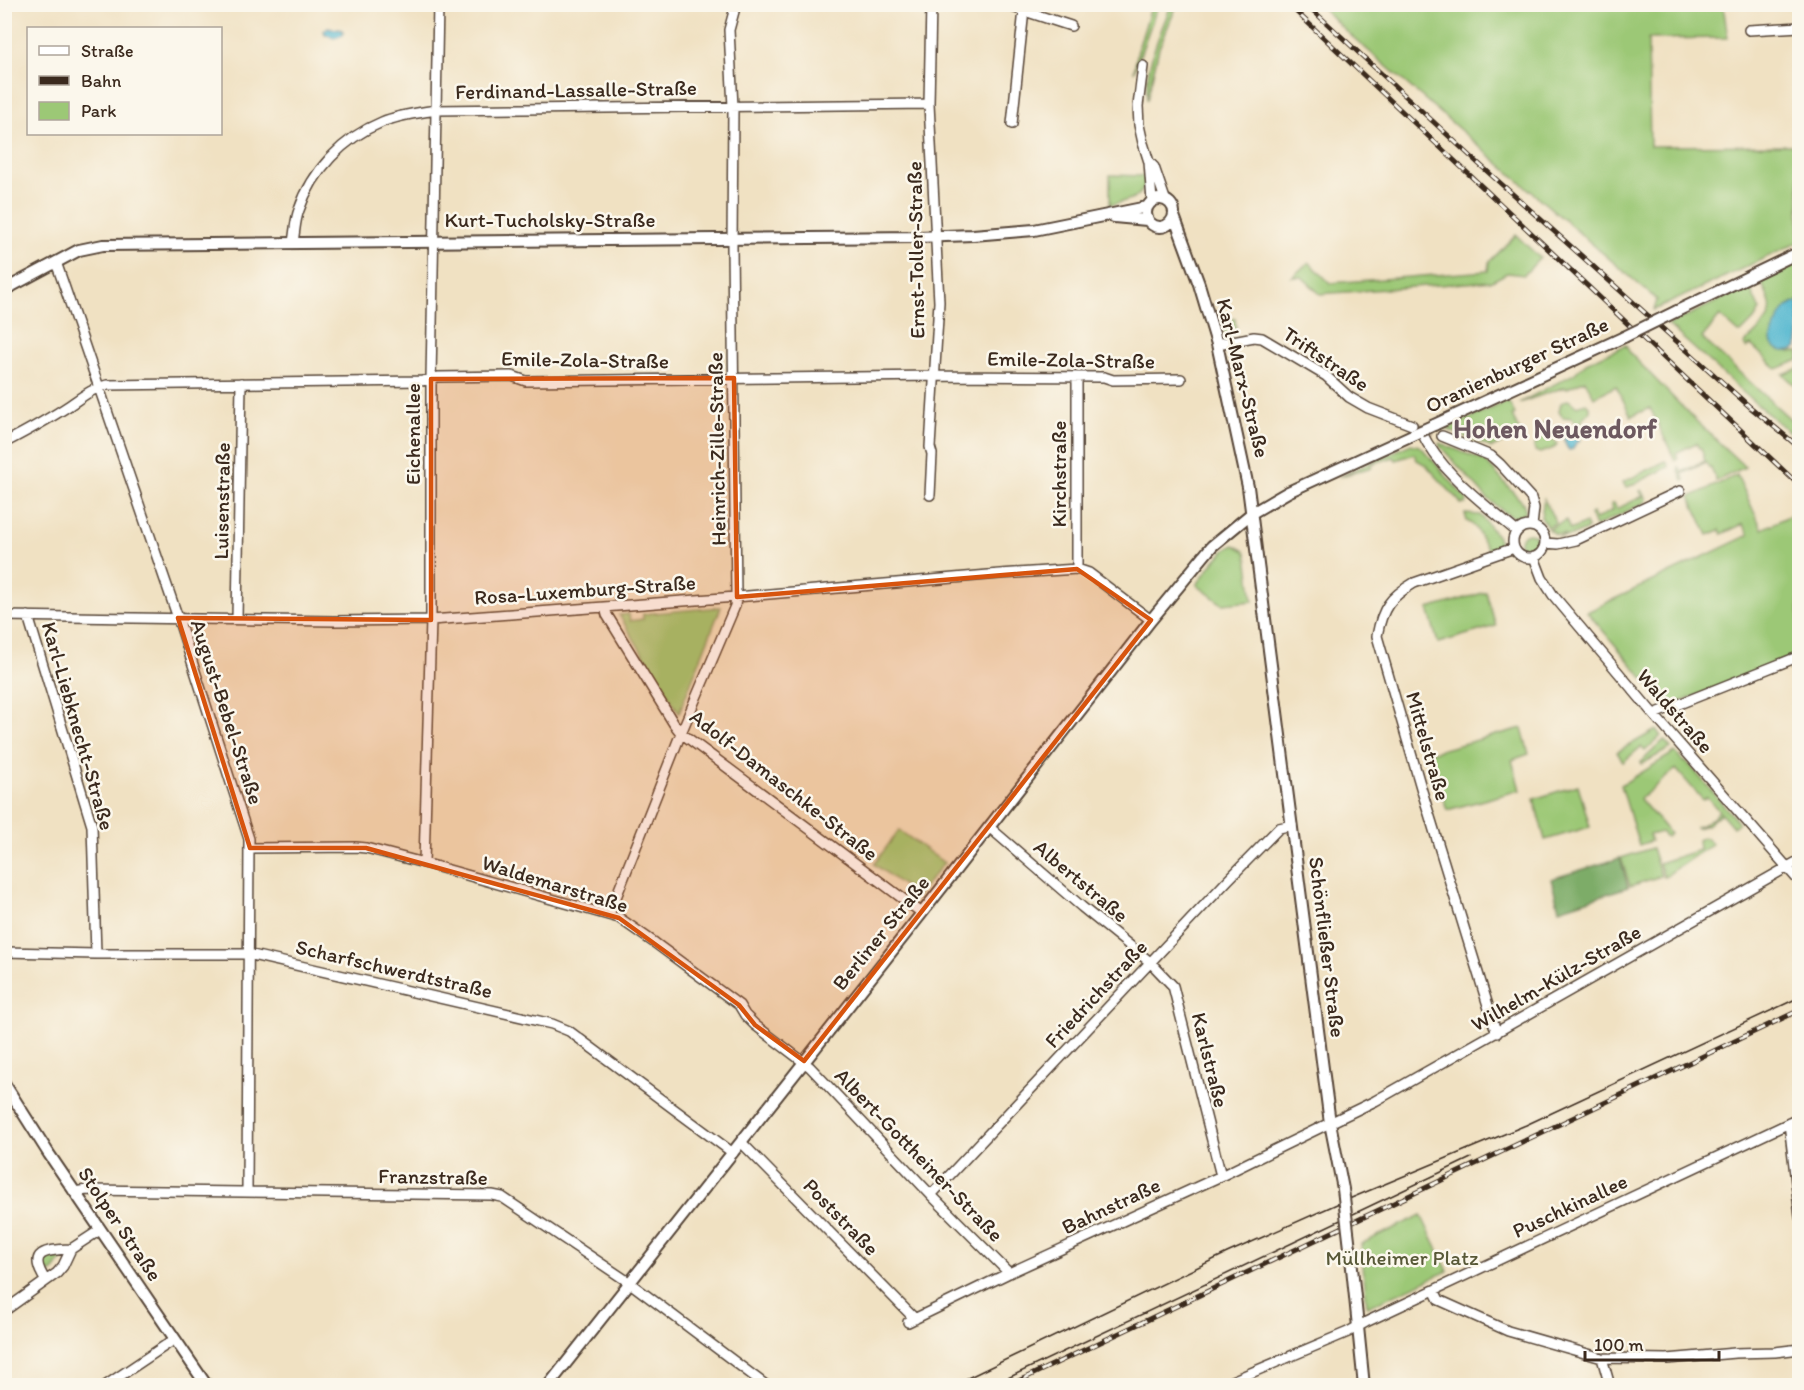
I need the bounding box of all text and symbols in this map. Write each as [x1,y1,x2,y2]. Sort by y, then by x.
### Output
legend [27,27,222,135]
text: Straße [81,40,134,62]
text: Bahn [81,70,122,92]
street label: Ferdinand-Lassalle-Straße [455,75,697,104]
text: Park [81,100,116,122]
street label: Ernst-Toller-Straße [901,161,930,339]
street label: Kurt-Tucholsky-Straße [445,207,655,232]
street label: Karl-Marx-Straße [1212,296,1275,460]
street label: Oranienburger Straße [1421,311,1612,418]
street label: Triftstraße [1279,321,1374,396]
street label: Emile-Zola-Straße [501,346,669,373]
street label: Emile-Zola-Straße [987,346,1155,373]
street label: Heinrich-Zille-Straße [702,352,731,546]
street label: Eichenallee [400,383,425,485]
district label: Hohen Neuendorf [1453,412,1658,445]
street label: Kirchstraße [1046,420,1071,528]
street label: Luisenstraße [208,442,235,560]
street label: Rosa-Luxemburg-Straße [473,569,697,610]
street label: August-Bebel-Straße [186,616,269,808]
street label: Karl-Liebknecht-Straße [37,619,120,833]
street label: Waldstraße [1632,663,1719,758]
street label: Mittelstraße [1401,689,1456,803]
street label: Adolf-Damaschke-Straße [685,703,883,866]
street label: Albertstraße [1029,834,1134,927]
street label: Waldemarstraße [479,849,631,918]
street label: Schönfließer Straße [1304,855,1351,1039]
street label: Berliner Straße [827,870,934,995]
street label: Wilhelm-Külz-Straße [1466,919,1645,1036]
street label: Scharfschwerdtstraße [293,934,495,1003]
street label: Friedrichstraße [1039,934,1152,1053]
street label: Karlstraße [1187,1010,1234,1110]
street label: Albert-Gottheiner-Straße [830,1063,1009,1247]
street label: Stolper Straße [73,1162,168,1286]
street label: Franzstraße [378,1163,488,1190]
street label: Puschkinallee [1508,1168,1631,1243]
street label: Bahnstraße [1058,1172,1164,1239]
street label: Poststraße [798,1173,884,1261]
park label: Müllheimer Platz [1325,1245,1479,1270]
scale bar [1585,1324,1718,1362]
text: 100 m [1594,1334,1644,1356]

